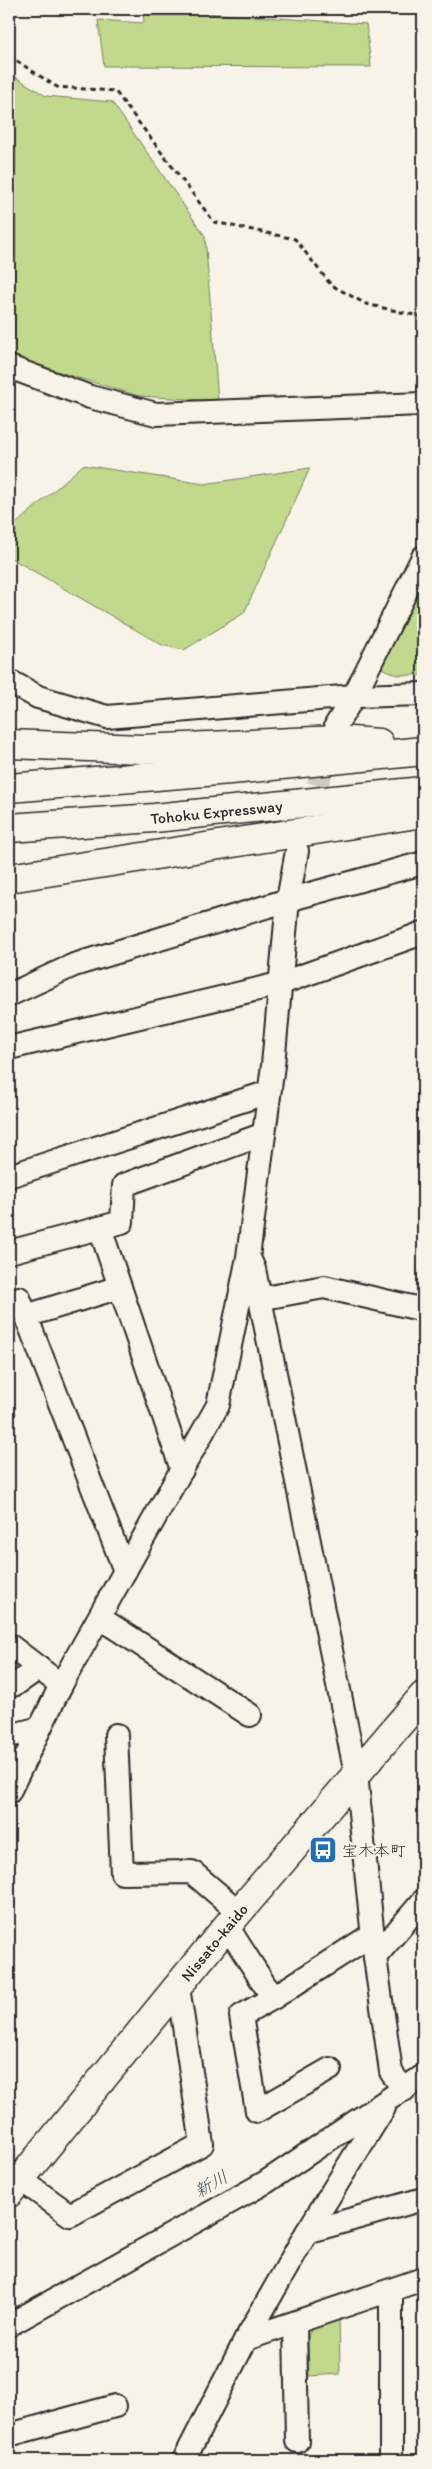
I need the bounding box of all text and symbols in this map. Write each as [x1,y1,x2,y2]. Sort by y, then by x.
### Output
street label: Tohoku Expressway [149,796,284,828]
bus stop icon: 宝木本町 [308,1835,338,1865]
place label: 宝木本町 [342,1841,406,1860]
street label: Nissato-kaido [176,1899,252,1985]
water label: 新川 [190,2165,232,2203]

